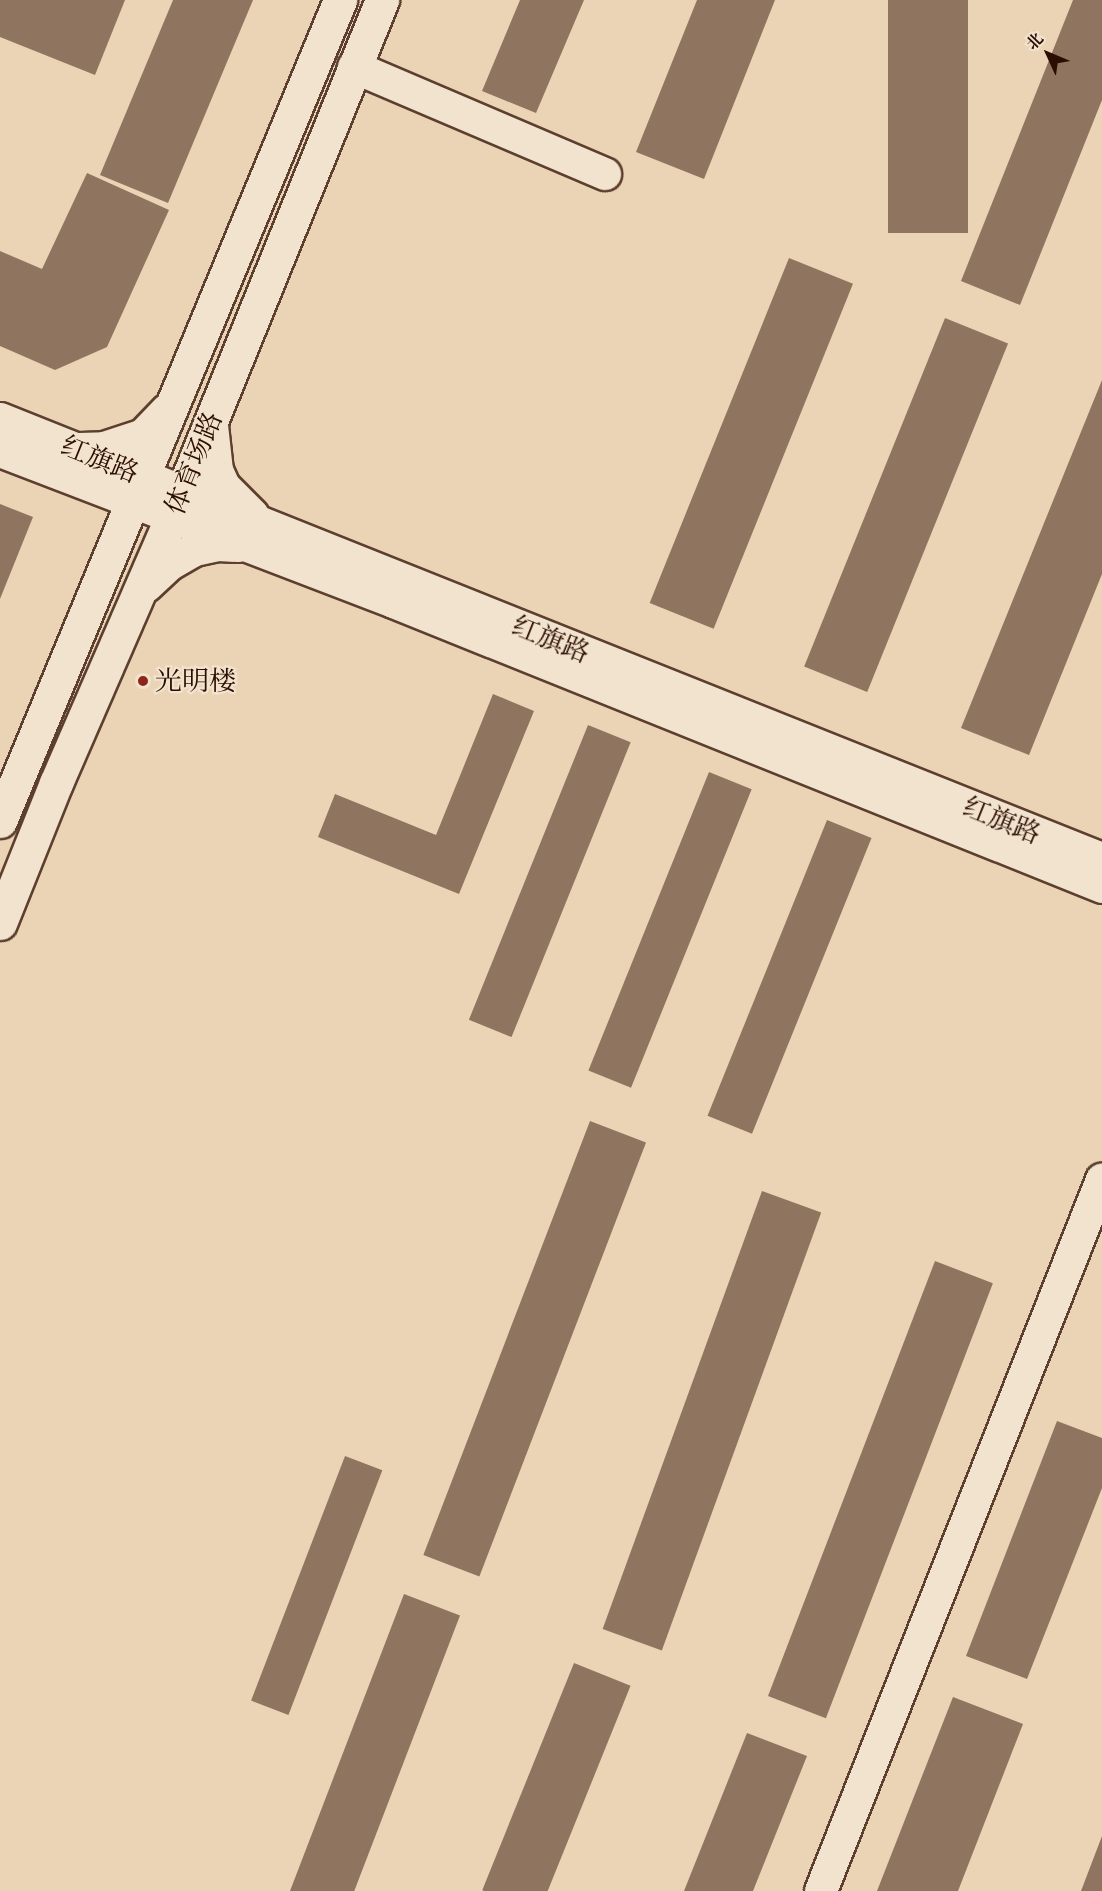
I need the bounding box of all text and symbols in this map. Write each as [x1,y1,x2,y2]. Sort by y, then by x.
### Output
north arrow [1018,24,1078,84]
text: 北 [1022,28,1048,54]
street label: 体育场路 [158,407,228,519]
street label: 红旗路 [56,429,144,489]
street label: 红旗路 [507,609,595,669]
place label: 光明楼 [155,665,236,697]
marker: 光明楼 [136,674,150,688]
street label: 红旗路 [958,790,1046,850]

